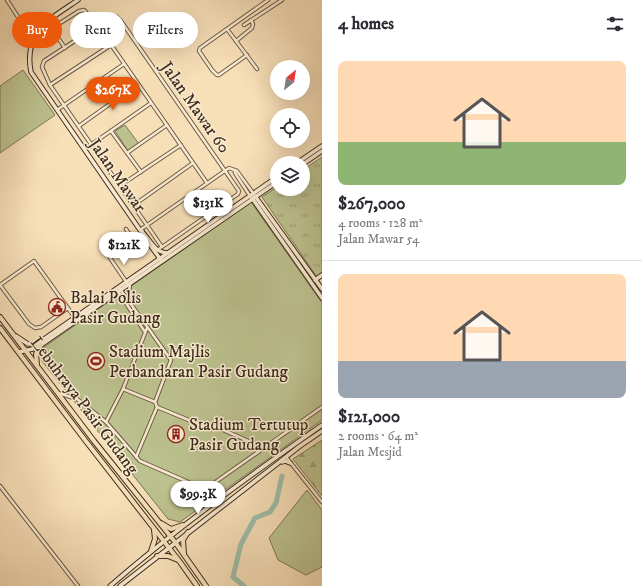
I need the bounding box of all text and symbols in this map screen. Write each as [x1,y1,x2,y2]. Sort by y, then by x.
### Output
chip: Buy [12,12,62,48]
chip: Rent [70,12,125,48]
chip: Filters [133,12,198,48]
text: 4 homes [338,13,394,35]
icon: filters [604,13,626,35]
street label: Jalan Mawar 60 [154,56,235,158]
north arrow [270,60,310,100]
map controls [270,60,310,196]
pin: $267K [85,77,141,111]
text: $267K [95,82,131,98]
icon: home [446,87,518,159]
button: locate [270,108,310,148]
street label: Jalan Mawar [82,133,151,217]
button: layers [270,156,310,196]
pin: $131K [180,190,236,224]
text: $267,000 [338,193,405,215]
text: $131K [193,195,223,211]
text: 4 rooms · 128 m² [338,215,423,231]
text: Jalan Mawar 54 [338,231,420,247]
pin: $121K [96,232,152,266]
text: $121K [108,237,140,253]
place label: Balai Polis Pasir Gudang [70,287,161,329]
public building icon: Balai Polis Pasir Gudang [47,297,67,317]
icon: home [446,300,518,372]
street label: Lebuhraya Pasir Gudang [25,332,144,479]
place label: Stadium Majlis Perbandaran Pasir Gudang [109,341,289,383]
sports icon: Stadium Majlis Perbandaran Pasir Gudang [86,351,106,371]
text: $121,000 [338,406,400,428]
place label: Stadium Tertutup Pasir Gudang [189,414,308,456]
building icon: Stadium Tertutup Pasir Gudang [166,424,186,444]
text: 2 rooms · 64 m² [338,428,418,444]
text: Jalan Mesjid [338,444,402,460]
pin: $99.3K [165,481,231,515]
text: $99.3K [179,486,217,502]

